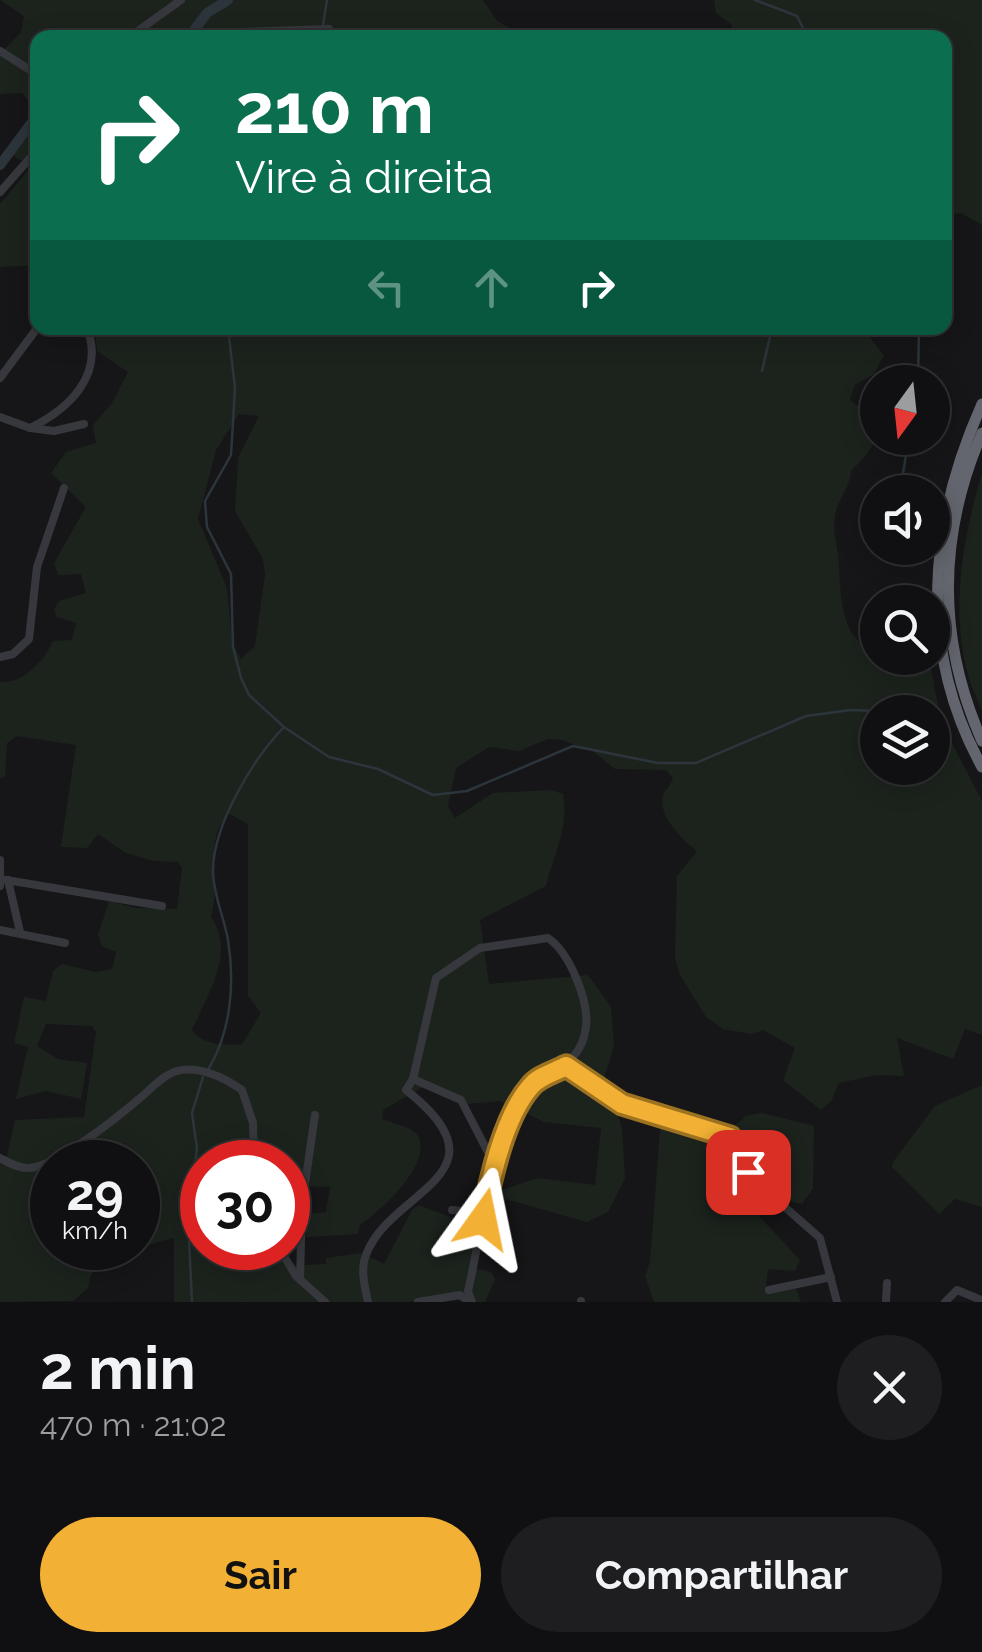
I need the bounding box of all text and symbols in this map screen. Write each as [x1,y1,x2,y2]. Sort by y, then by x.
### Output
text: 210 m [235,67,434,149]
icon: right [70,70,200,200]
text: Vire à direita [235,151,493,204]
icon: left [359,260,414,315]
icon: ahead [464,260,519,315]
icon: right [569,260,624,315]
north arrow [860,365,950,455]
map controls [860,365,950,785]
button: sound [860,475,950,565]
button: search [860,585,950,675]
button: layers [860,695,950,785]
pin [706,1130,791,1215]
speed limit sign: 30 [180,1140,310,1270]
icon: arrive [721,1145,776,1200]
text: 29 [66,1163,124,1222]
position arrow [431,1167,535,1271]
text: km/h [62,1215,128,1245]
text: 2 min [40,1333,196,1403]
button: close [837,1335,942,1440]
text: 470 m · 21:02 [40,1406,226,1443]
button: Sair [40,1517,481,1632]
button: Compartilhar [501,1517,942,1632]

